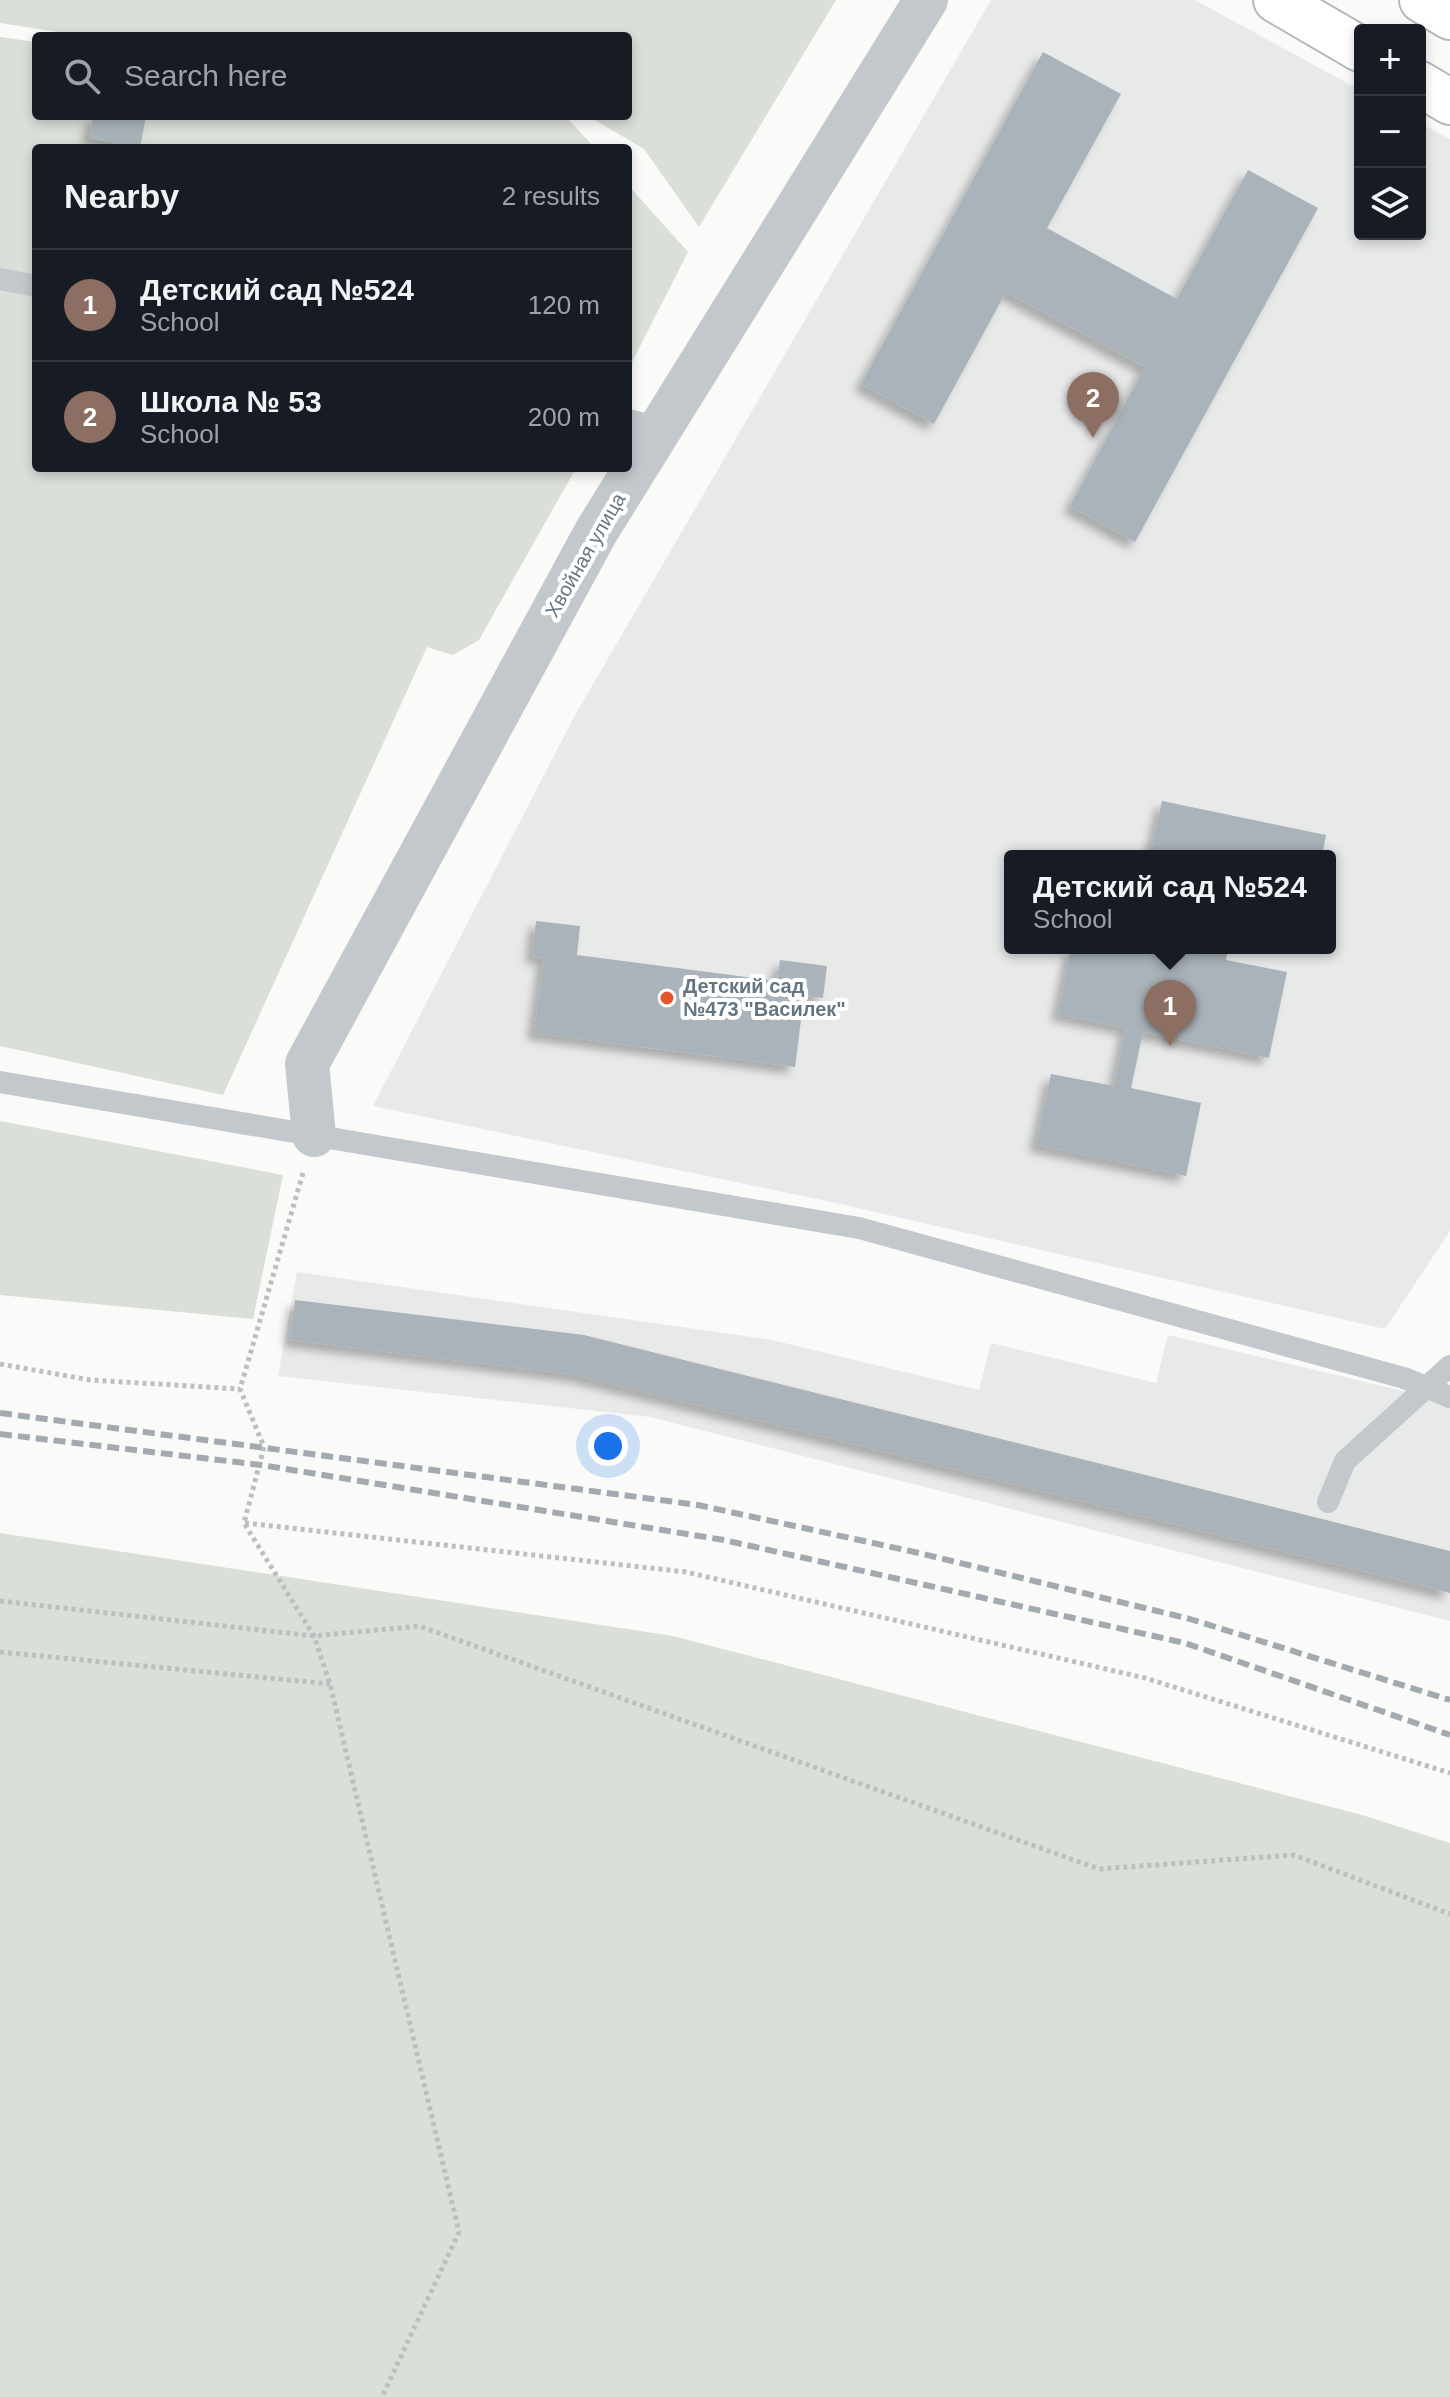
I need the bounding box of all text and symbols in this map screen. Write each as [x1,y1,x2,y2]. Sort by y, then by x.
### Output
map controls [1354,24,1426,240]
button: + [1354,24,1426,96]
search box [32,32,632,120]
icon: search [60,54,104,98]
text: Search here [124,59,287,92]
button: − [1354,96,1426,168]
button: layers [1354,168,1426,240]
text: Nearby [64,177,179,215]
text: 2 results [502,181,600,211]
text: Детский сад №524 [140,273,414,306]
text: 1 [83,290,97,320]
text: 120 m [528,290,600,320]
text: School [140,307,220,337]
pin: 2 [1067,372,1119,438]
text: Школа № 53 [140,385,322,418]
text: 2 [83,402,97,432]
text: 200 m [528,402,600,432]
text: School [140,419,220,449]
street label: Хвойная улица [541,488,630,621]
popup [1004,850,1336,954]
text: Детский сад №524 [1033,870,1307,903]
text: School [1033,904,1113,934]
place label: Детский сад №473 "Василек" [683,975,846,1020]
pin: 1 [1144,980,1196,1046]
marker: Детский сад №473 "Василек" [658,989,676,1007]
your location [588,1426,628,1466]

